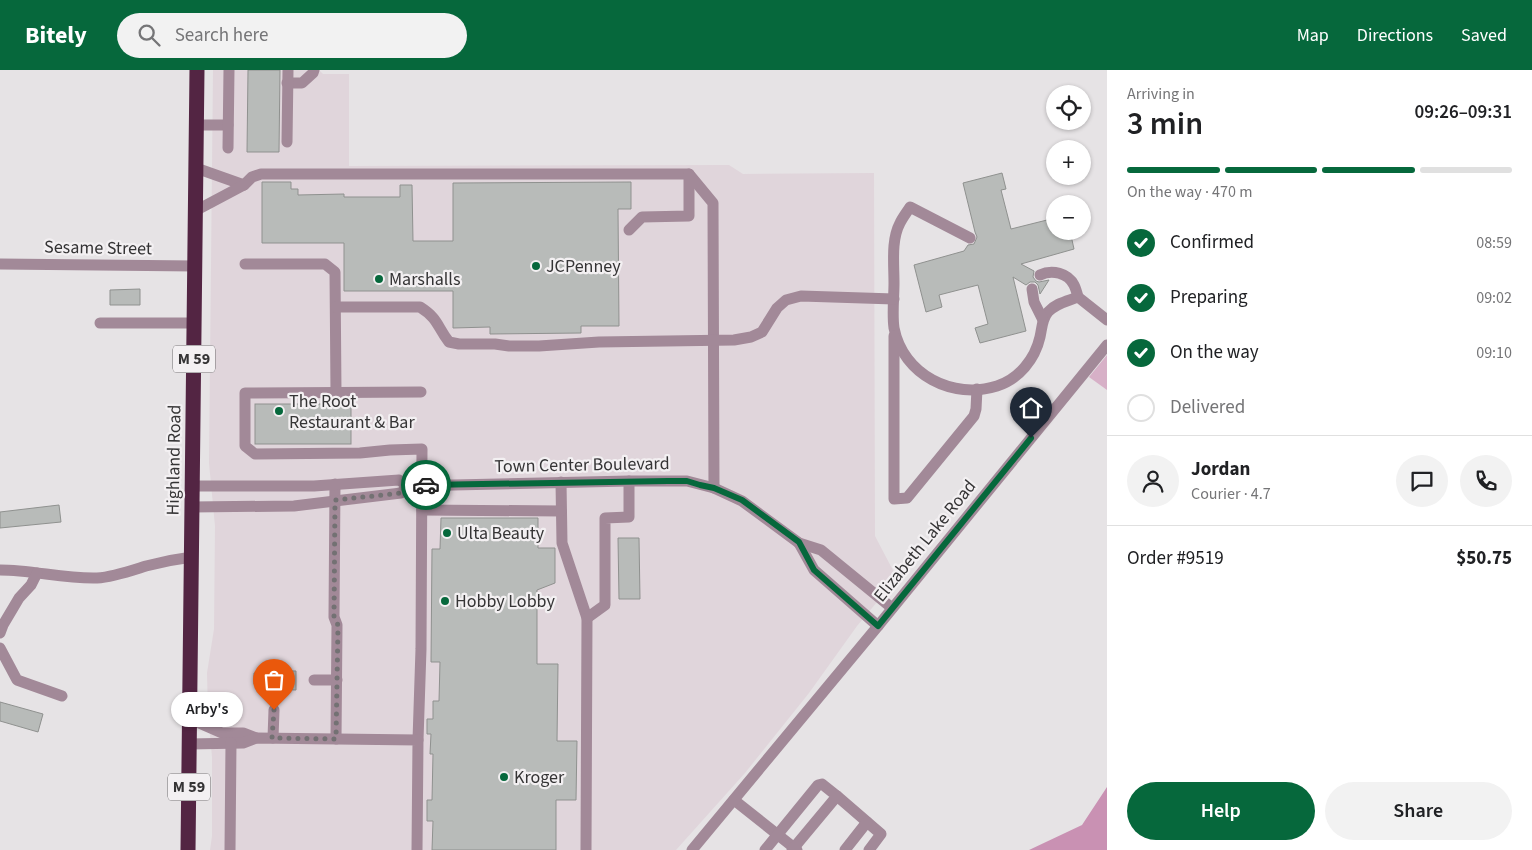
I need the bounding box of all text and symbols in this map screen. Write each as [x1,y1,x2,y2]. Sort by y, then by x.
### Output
search box [117,13,467,58]
text: Bitely [25,18,87,53]
icon: search [135,21,163,49]
text: Search here [175,22,268,49]
text: Map [1297,23,1329,48]
text: Directions [1357,23,1433,48]
text: Saved [1461,23,1507,48]
text: Arriving in [1127,83,1195,105]
map controls [1046,85,1091,240]
button: locate [1046,85,1091,130]
text: 09:26–09:31 [1414,99,1512,126]
text: 3 min [1127,101,1203,147]
button: + [1046,140,1091,185]
text: On the way · 470 m [1127,181,1252,203]
button: − [1046,195,1091,240]
icon: check [1127,229,1155,257]
text: Confirmed [1170,229,1254,256]
text: 08:59 [1476,232,1512,254]
street label: Sesame Street [44,235,152,261]
place label: JCPenney [546,254,621,279]
marker: JCPenney [530,260,542,272]
place label: Marshalls [389,267,460,292]
marker: Marshalls [373,273,385,285]
icon: check [1127,284,1155,312]
text: Preparing [1170,284,1248,311]
text: 09:02 [1476,287,1512,309]
icon: check [1127,339,1155,367]
text: On the way [1170,339,1259,366]
text: 09:10 [1476,342,1512,364]
road number: M 59 [173,346,215,372]
pin [1010,387,1052,438]
place label: The Root Restaurant & Bar [289,389,415,435]
icon: home [1017,394,1045,422]
text: Delivered [1170,394,1245,421]
street label: Highland Road [161,404,187,516]
marker: The Root Restaurant & Bar [273,405,285,417]
street label: Town Center Boulevard [494,451,670,479]
button: person [1127,455,1179,507]
button: chat [1396,455,1448,507]
button: phone [1460,455,1512,507]
text: Jordan [1191,456,1250,483]
courier [401,460,451,510]
icon: car [412,471,440,499]
street label: Elizabeth Lake Road [868,475,982,607]
text: Courier · 4.7 [1191,483,1271,505]
place label: Ulta Beauty [457,521,545,546]
marker: Ulta Beauty [441,527,453,539]
text: Order #9519 [1127,545,1224,572]
text: $50.75 [1456,545,1512,572]
place label: Hobby Lobby [455,589,555,614]
marker: Hobby Lobby [439,595,451,607]
pin [253,659,295,710]
icon: bag [260,666,288,694]
callout: Arby's [172,692,244,728]
text: Arby's [186,698,228,720]
place label: Kroger [514,765,565,790]
marker: Kroger [498,771,510,783]
road number: M 59 [168,774,210,800]
button: Help [1127,782,1315,840]
button: Share [1325,782,1512,840]

